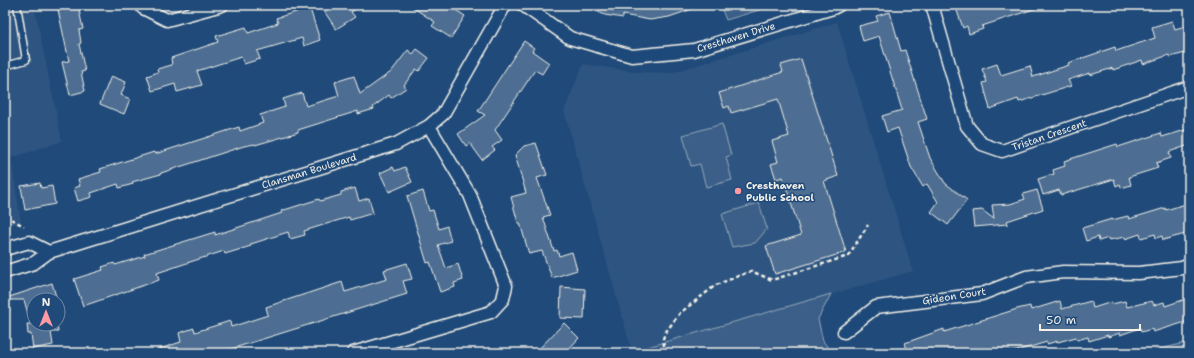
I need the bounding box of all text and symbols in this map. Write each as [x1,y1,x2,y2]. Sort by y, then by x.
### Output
street label: Cresthaven Drive [695,19,777,55]
street label: Tristan Crescent [1010,116,1088,154]
street label: Clansman Boulevard [260,150,359,192]
place label: Cresthaven Public School [746,179,814,204]
marker: Cresthaven Public School [733,186,743,196]
street label: Gideon Court [921,285,987,307]
north arrow [26,292,66,332]
text: N [42,295,51,310]
scale bar [1040,306,1140,332]
text: 50 m [1046,312,1076,328]

